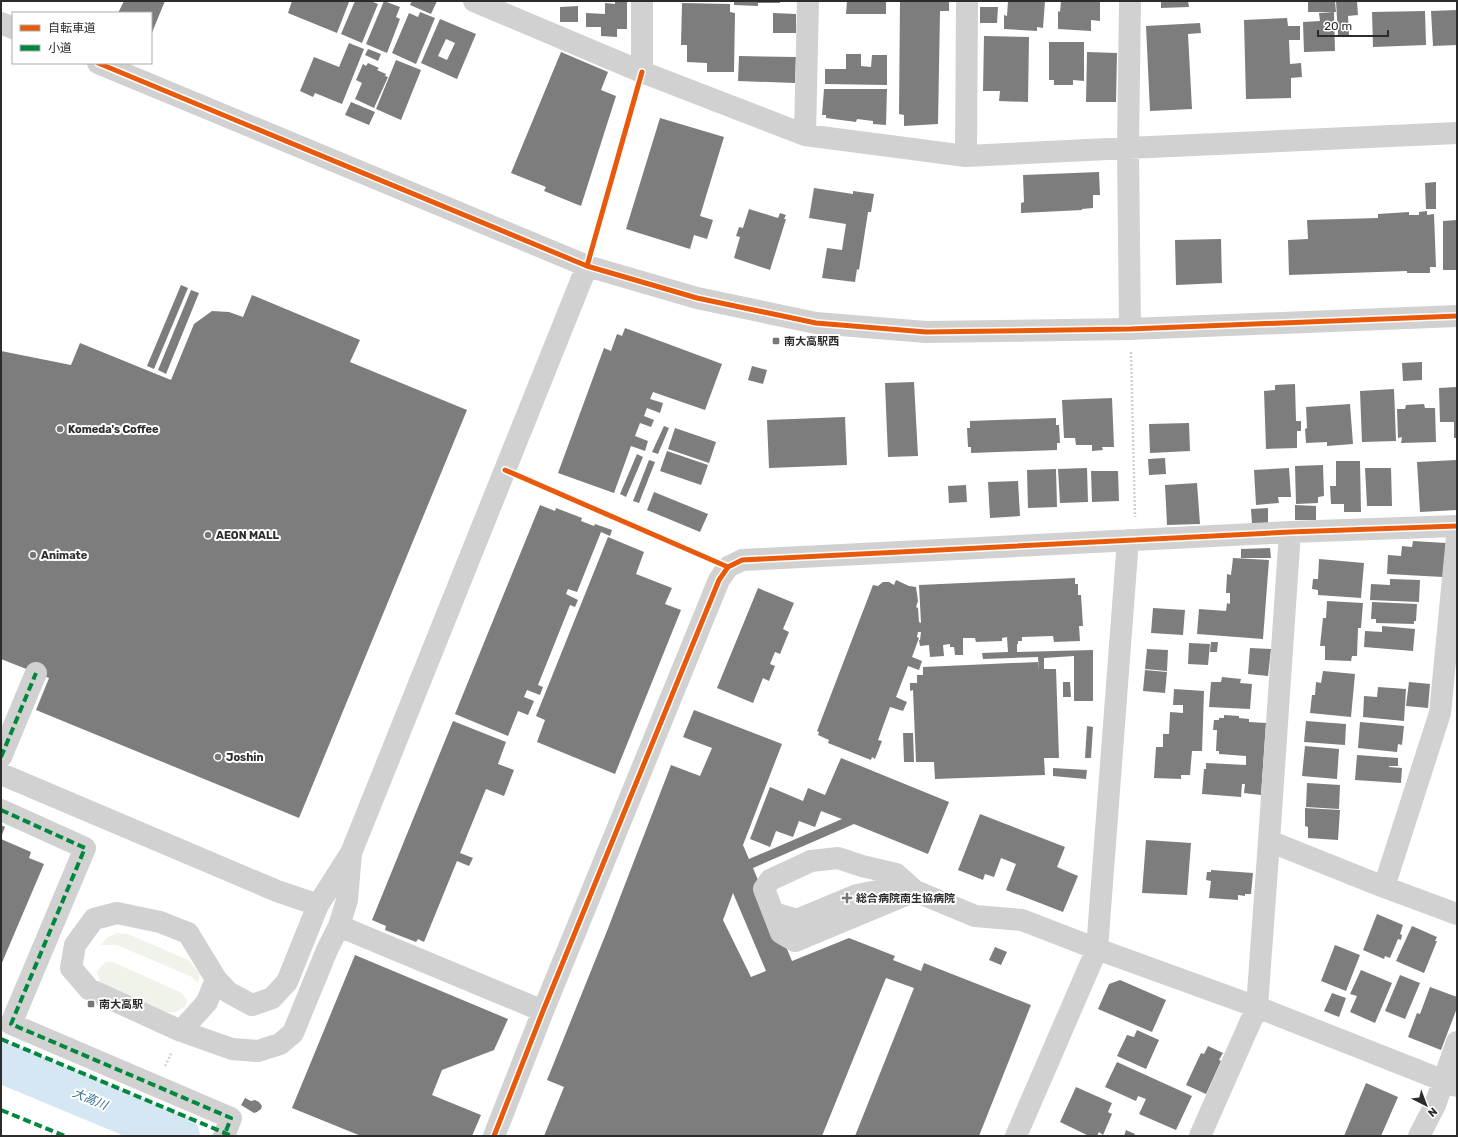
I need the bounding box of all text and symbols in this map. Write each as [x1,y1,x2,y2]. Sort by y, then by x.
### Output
legend [12,12,152,64]
scale bar [1318,12,1388,38]
text: 20 m [1324,19,1352,33]
text: 自転車道 [48,21,96,35]
text: 小道 [48,41,72,55]
place label: 南大高駅西 [784,335,839,348]
marker: 南大高駅西 [771,336,781,346]
place label: Komeda's Coffee [68,423,159,436]
marker: Komeda's Coffee [55,424,65,434]
place label: AEON MALL [216,529,279,542]
marker: AEON MALL [203,530,213,540]
place label: Animate [41,549,88,562]
marker: Animate [28,550,38,560]
place label: Joshin [226,751,264,764]
marker: Joshin [213,752,223,762]
marker: 総合病院南生協病院 [841,892,853,904]
place label: 総合病院南生協病院 [856,892,955,905]
place label: 南大高駅 [99,998,143,1011]
marker: 南大高駅 [86,999,96,1009]
north arrow [1406,1085,1446,1125]
water label: 大高川 [71,1086,111,1113]
text: N [1425,1105,1440,1120]

